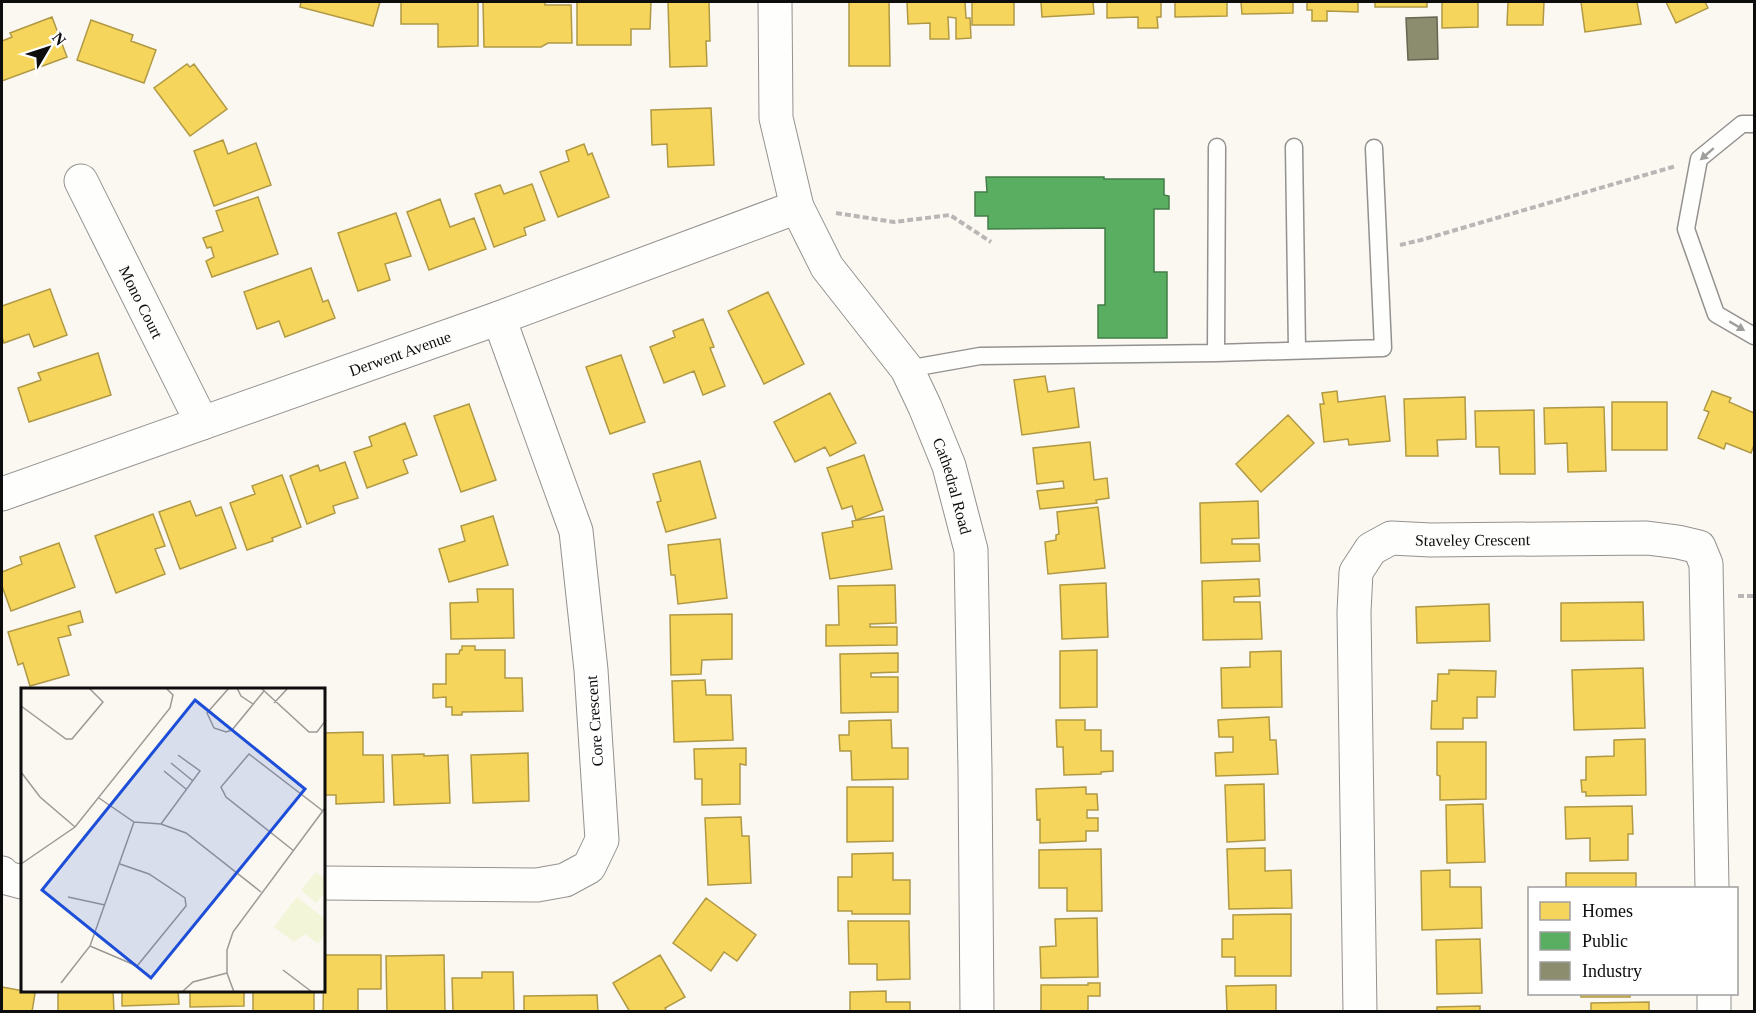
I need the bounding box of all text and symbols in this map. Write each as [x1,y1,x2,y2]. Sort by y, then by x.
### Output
north arrow [18,18,78,78]
text: N [49,29,70,49]
one-way arrow [1699,147,1714,160]
street label: Mono Court [116,263,166,341]
one-way arrow [1729,321,1745,332]
street label: Derwent Avenue [347,328,453,379]
street label: Cathedral Road [929,435,975,536]
street label: Staveley Crescent [1415,531,1531,550]
street label: Core Crescent [583,674,606,767]
inset map [21,688,326,992]
legend [1528,887,1738,995]
text: Homes [1582,901,1633,921]
text: Public [1582,931,1628,951]
text: Industry [1582,961,1642,981]

